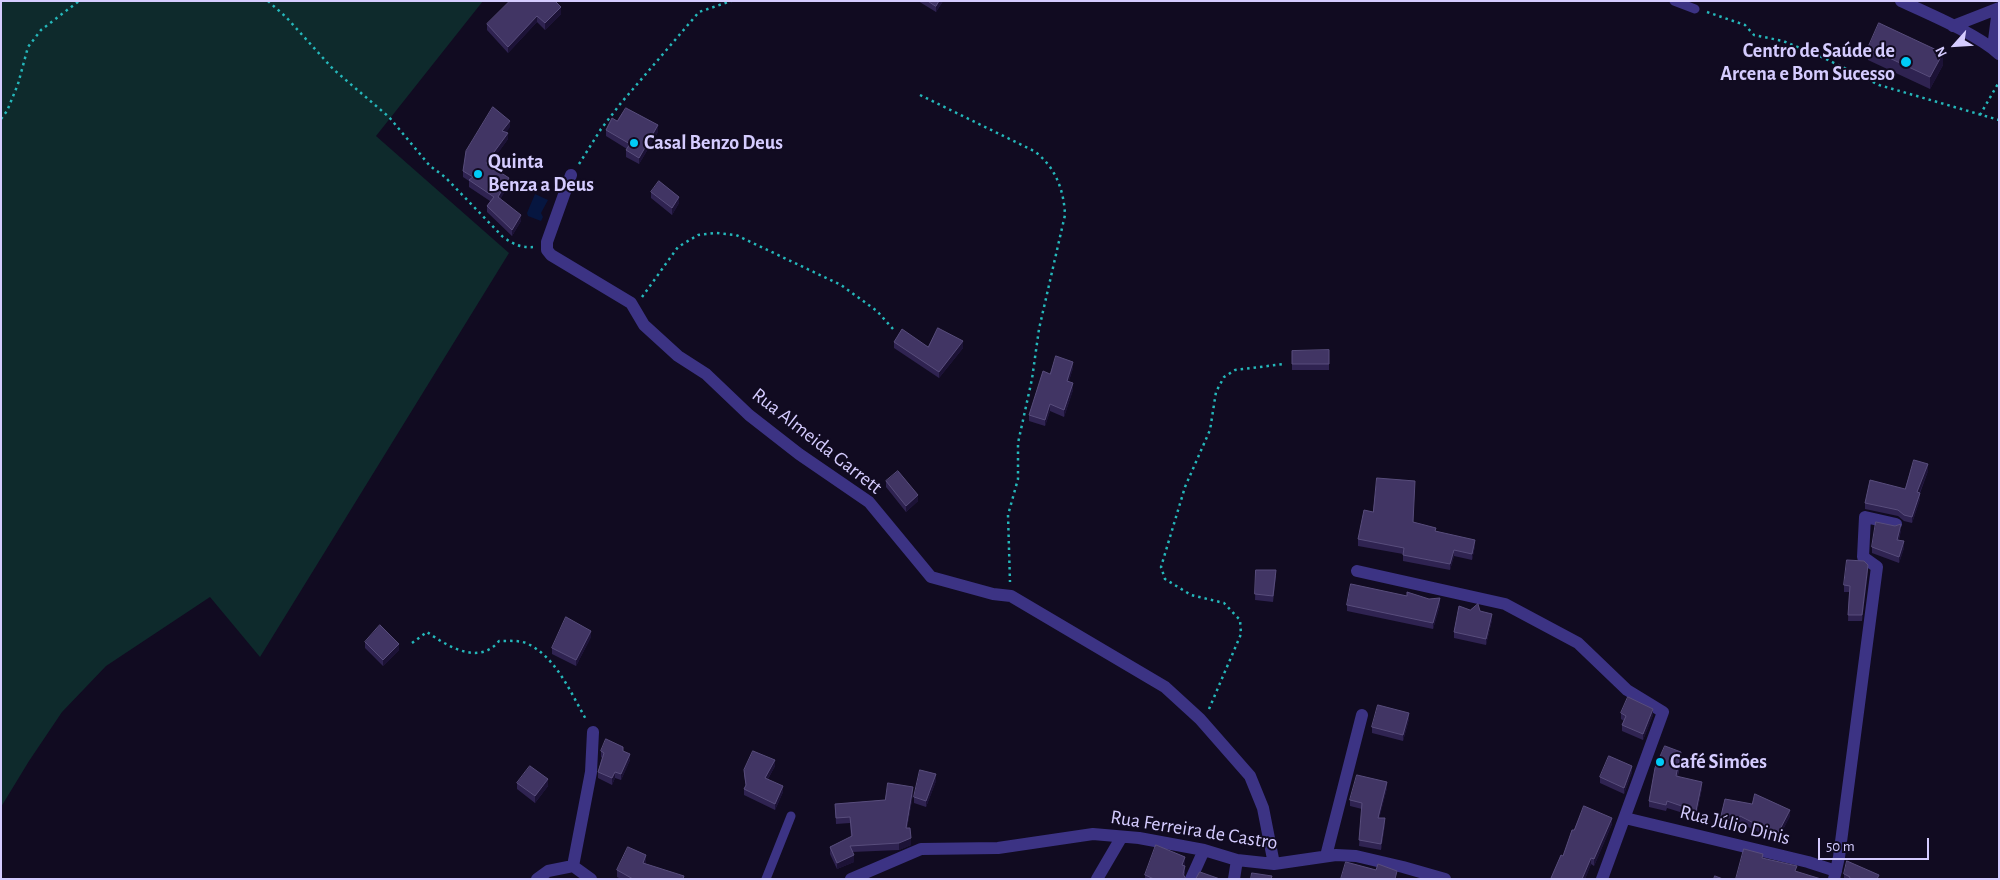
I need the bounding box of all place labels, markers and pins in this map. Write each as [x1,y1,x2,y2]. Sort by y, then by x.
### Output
place label: Centro de Saúde de Arcena e Bom Sucesso [1720,39,1895,86]
marker: Centro de Saúde de Arcena e Bom Sucesso [1899,55,1913,69]
place label: Casal Benzo Deus [644,131,783,155]
marker: Casal Benzo Deus [628,137,640,149]
place label: Quinta Benza a Deus [488,150,594,197]
marker: Quinta Benza a Deus [472,168,484,180]
place label: Café Simões [1670,750,1767,774]
marker: Café Simões [1654,756,1666,768]

